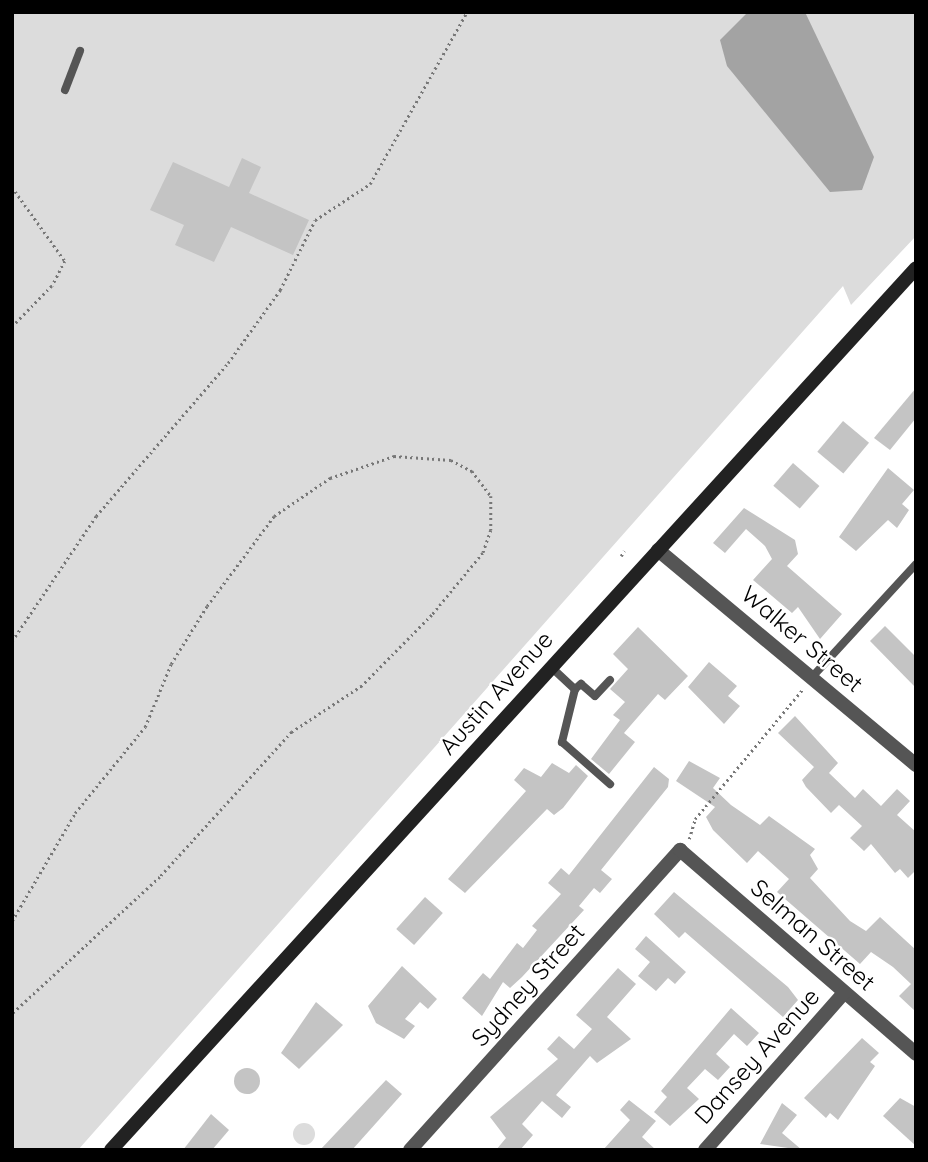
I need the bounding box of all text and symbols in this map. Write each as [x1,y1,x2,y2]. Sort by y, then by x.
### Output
street label: Walker Street [735,580,869,698]
street label: Austin Avenue [433,625,559,761]
street label: Selman Street [745,873,881,997]
street label: Sydney Street [466,918,590,1052]
street label: Dansey Avenue [689,982,825,1130]

